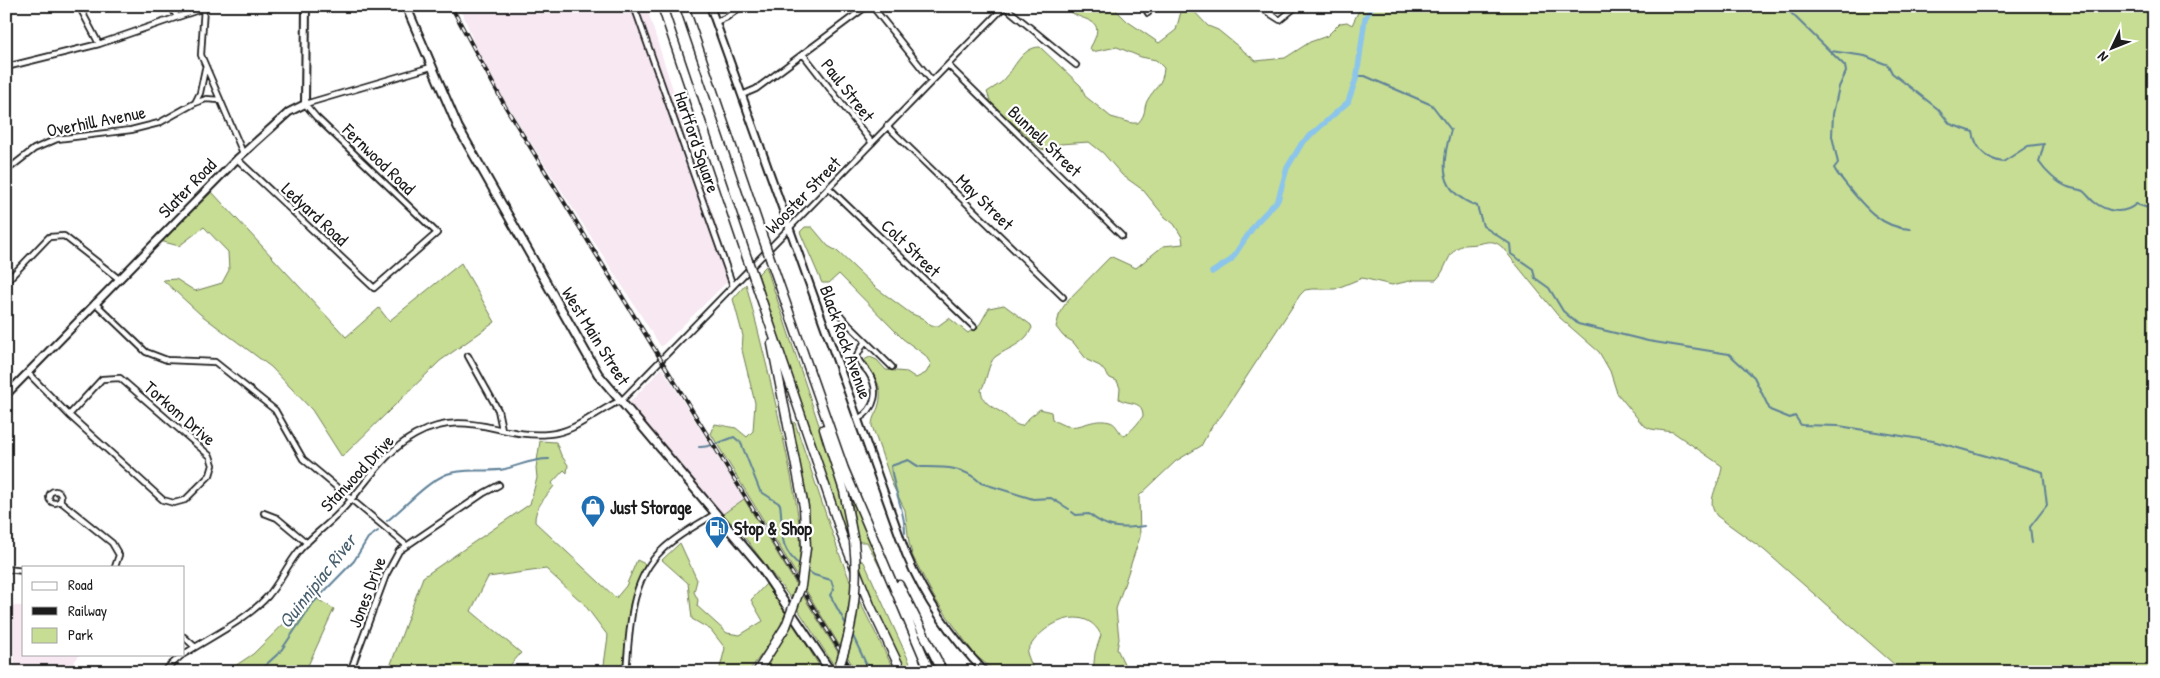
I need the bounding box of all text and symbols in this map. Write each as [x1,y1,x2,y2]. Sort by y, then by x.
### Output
north arrow [2088,22,2138,72]
text: N [2092,48,2112,66]
street label: Paul Street [815,53,881,127]
street label: Hartford Square [668,88,726,196]
street label: Overhill Avenue [44,99,148,143]
street label: Bunnell Street [1003,100,1088,183]
street label: Fernwood Road [336,117,421,200]
street label: Wooster Street [760,150,847,239]
street label: Slater Road [152,153,222,223]
street label: May Street [951,168,1020,236]
street label: Ledyard Road [276,177,354,251]
street label: Colt Street [876,213,947,283]
street label: West Main Street [556,282,637,391]
street label: Black Rock Avenue [814,282,878,402]
street label: Torkom Drive [139,375,221,451]
street label: Stanwood Drive [315,429,399,517]
shop icon: Just Storage [580,494,606,528]
place label: Just Storage [610,495,693,521]
fuel station icon: Stop & Shop [704,515,730,549]
place label: Stop & Shop [734,516,812,542]
water label: Quinnipiac River [272,526,364,633]
street label: Jones Drive [342,553,392,631]
legend [22,566,185,656]
text: Road [68,574,93,595]
text: Railway [68,600,107,621]
text: Park [68,624,93,645]

